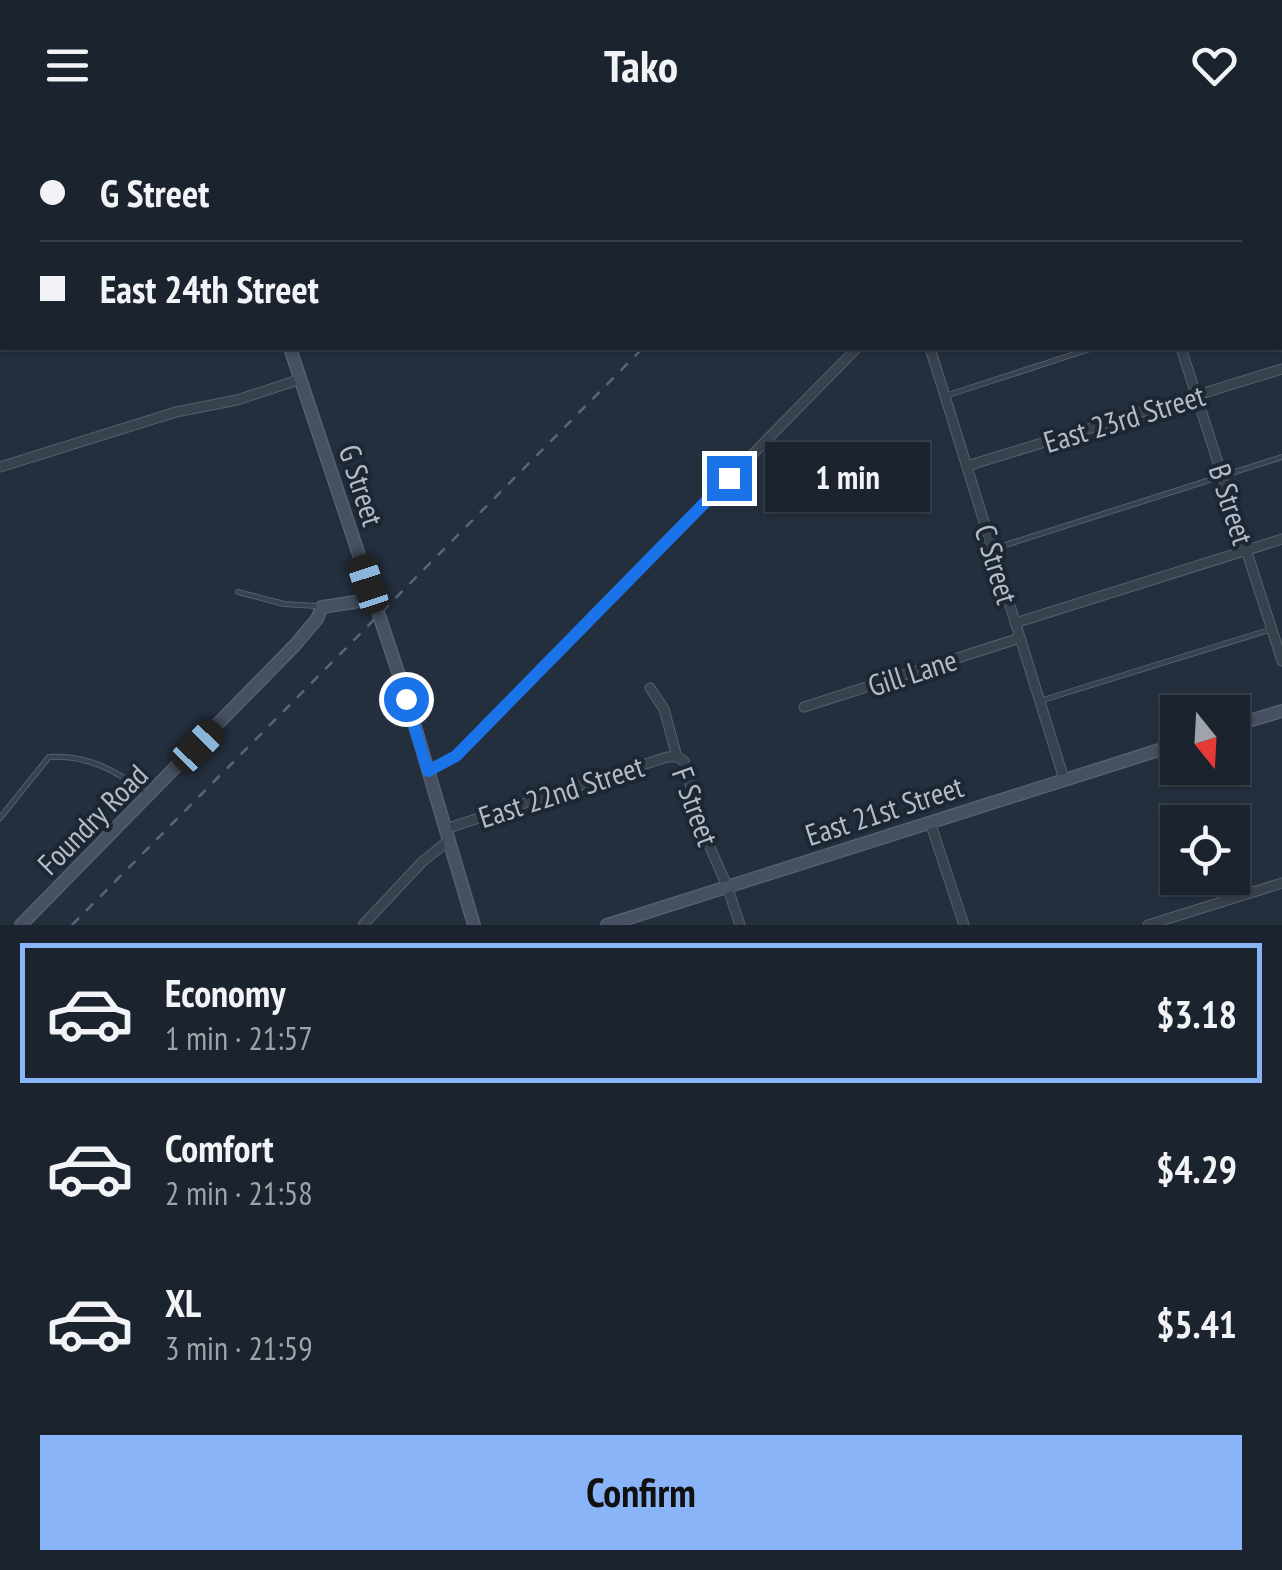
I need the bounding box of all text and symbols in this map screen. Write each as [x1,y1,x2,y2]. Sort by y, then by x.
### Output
text: Tako [604,36,678,94]
icon: menu [40,38,95,93]
icon: heart [1187,38,1242,93]
text: G Street [100,168,209,217]
text: East 24th Street [100,264,319,313]
street label: East 23rd Street [1039,375,1210,461]
street label: G Street [331,439,394,531]
callout: 1 min [764,443,929,513]
route end [707,456,752,501]
text: 1 min [815,456,880,498]
street label: B Street [1201,459,1264,550]
street label: C Street [966,519,1028,609]
car [344,551,392,617]
street label: Gill Lane [863,639,961,705]
route start [384,677,429,722]
north arrow [1160,695,1250,785]
map controls [1160,695,1250,895]
car [166,714,230,778]
street label: East 22nd Street [474,746,649,836]
street label: Foundry Road [28,755,156,883]
street label: F Street [664,761,728,851]
street label: East 21st Street [800,766,968,854]
button: locate [1160,805,1250,895]
icon: car [45,968,135,1058]
text: Economy [165,968,285,1017]
text: $3.18 [1156,989,1237,1038]
text: 1 min · 21:57 [165,1017,313,1059]
icon: car [45,1123,135,1213]
text: Comfort [165,1123,274,1172]
text: $4.29 [1156,1144,1237,1193]
text: 2 min · 21:58 [165,1172,313,1214]
icon: car [45,1278,135,1368]
text: XL [165,1278,201,1327]
text: $5.41 [1156,1299,1237,1348]
text: 3 min · 21:59 [165,1327,313,1369]
button: Confirm [40,1435,1242,1550]

